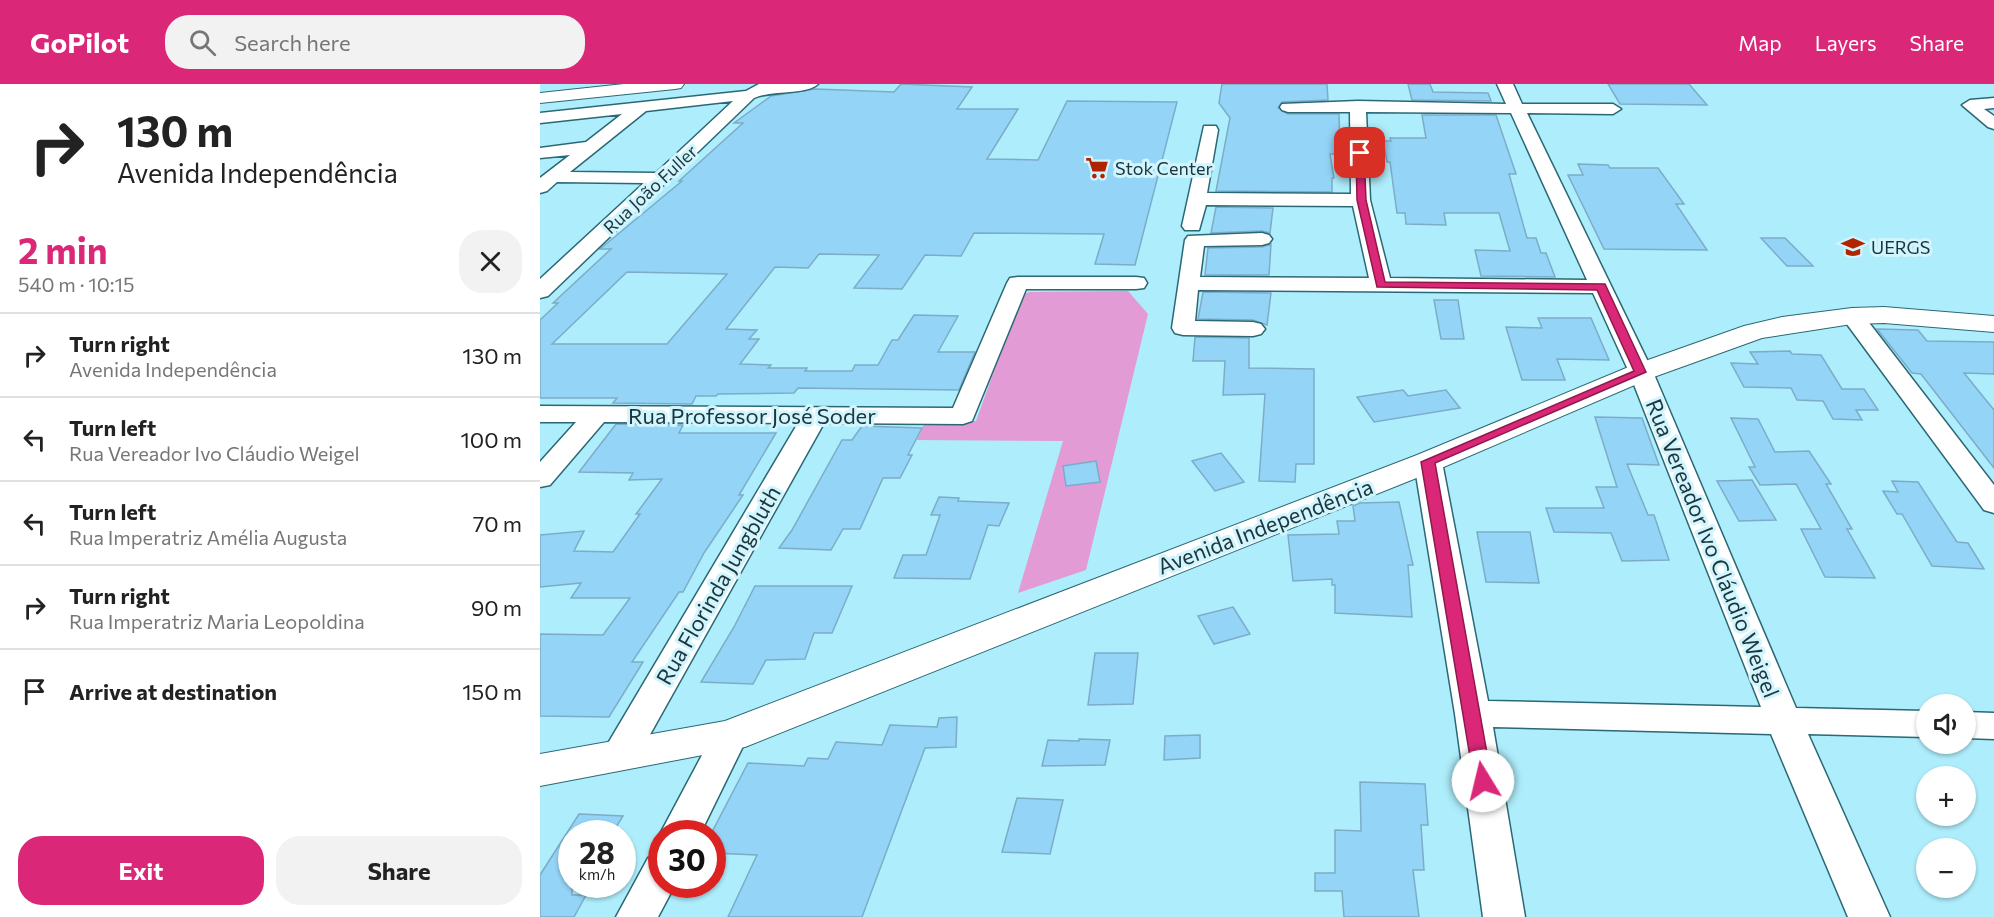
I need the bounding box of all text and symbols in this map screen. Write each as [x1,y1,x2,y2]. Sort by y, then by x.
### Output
search box [165,15,585,69]
text: GoPilot [30,25,129,59]
icon: search [186,26,219,59]
text: Search here [234,29,351,56]
text: Map [1738,30,1782,55]
text: Layers [1815,30,1877,55]
text: Share [1910,30,1964,55]
text: 130 m [117,104,233,156]
icon: right [18,108,96,186]
pin [1334,127,1385,178]
icon: arrive [1343,136,1376,169]
street label: Rua João Fuller [598,140,702,238]
supermarket icon: Stok Center [1084,155,1110,181]
text: Avenida Independência [117,156,398,189]
place label: Stok Center [1115,157,1213,179]
text: 2 min [18,227,108,271]
button: close [459,230,522,293]
school or university icon: UERGS [1840,234,1866,260]
place label: UERGS [1871,236,1930,258]
text: 540 m · 10:15 [18,272,135,296]
text: Turn right [69,330,170,357]
icon: right [18,339,51,372]
text: 130 m [462,342,522,369]
text: Avenida Independência [69,357,277,381]
street label: Rua Vereador Ivo Cláudio Weigel [1641,395,1785,701]
street label: Rua Professor José Soder [628,402,876,429]
text: Turn left [69,414,156,441]
icon: left [18,423,51,456]
text: 100 m [460,426,522,453]
text: Rua Vereador Ivo Cláudio Weigel [69,441,360,465]
street label: Avenida Independência [1153,472,1377,580]
street label: Rua Florinda Jungbluth [650,481,786,689]
text: Turn left [69,498,156,525]
icon: left [18,507,51,540]
text: 70 m [473,510,522,537]
text: Rua Imperatriz Amélia Augusta [69,525,347,549]
text: Turn right [69,582,170,609]
icon: right [18,591,51,624]
text: 90 m [471,594,522,621]
text: Rua Imperatriz Maria Leopoldina [69,609,365,633]
icon: arrive [18,675,51,708]
text: Arrive at destination [69,678,277,705]
text: 150 m [462,678,522,705]
map controls [1916,694,1976,898]
button: sound [1916,694,1976,754]
position arrow [1451,749,1515,813]
button: + [1916,766,1976,826]
speed limit sign: 30 [648,820,726,898]
text: 28 [579,833,615,870]
button: Exit [18,836,264,905]
button: Share [276,836,522,905]
button: − [1916,838,1976,898]
text: km/h [579,865,615,883]

